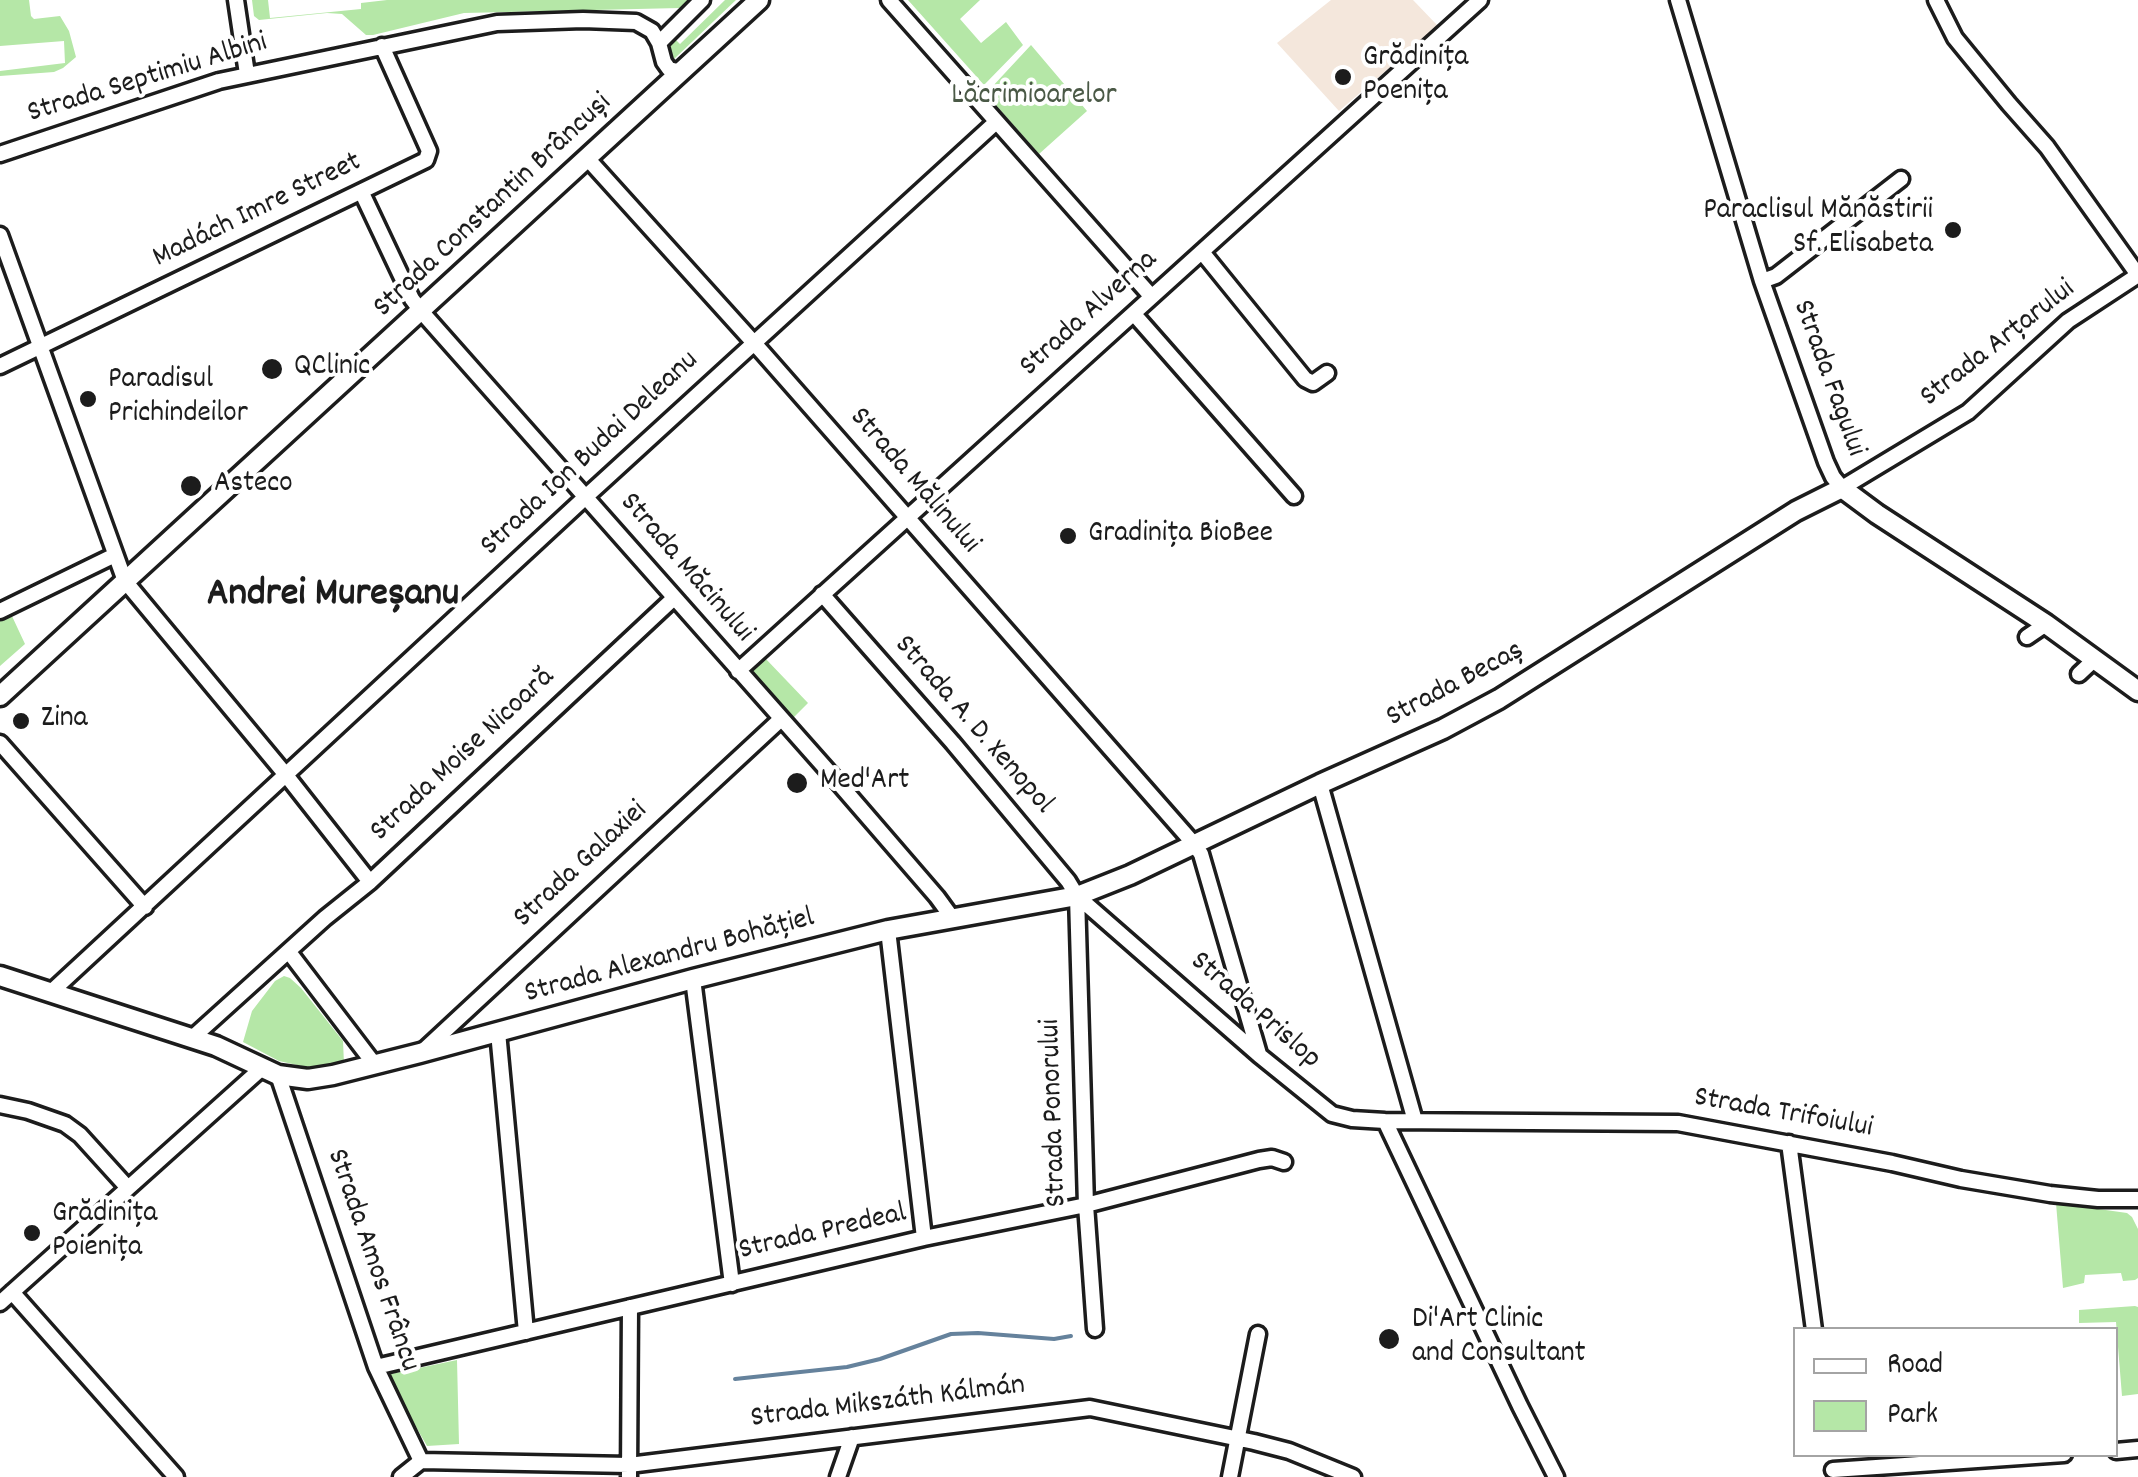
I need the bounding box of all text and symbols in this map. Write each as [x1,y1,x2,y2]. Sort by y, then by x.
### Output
street label: Strada Septimiu Albini [24,26,272,134]
place label: Grădinița Poenița [1363,42,1468,112]
marker: Grădinița Poenița [1332,66,1354,88]
park label: Lăcrimioarelor [951,80,1117,116]
street label: Strada Constantin Brâncuși [367,87,621,327]
street label: Madách Imre Street [148,146,368,278]
place label: Paraclisul Mănăstirii Sf. Elisabeta [1703,195,1933,266]
marker: Paraclisul Mănăstirii Sf. Elisabeta [1942,219,1964,241]
street label: Strada Alverna [1014,244,1166,386]
street label: Strada Arțarului [1914,273,2084,417]
street label: Strada Fagului [1782,296,1872,462]
street label: Strada Ion Budai Deleanu [474,345,708,565]
place label: QClinic [294,351,370,387]
marker: QClinic [259,356,285,382]
place label: Paradisul Prichindeilor [108,364,248,434]
marker: Paradisul Prichindeilor [77,388,99,410]
street label: Strada Mălinului [840,401,986,563]
place label: Asteco [214,468,293,504]
marker: Asteco [178,473,204,499]
street label: Strada Măcinului [610,487,760,651]
place label: Gradinița BioBee [1088,518,1273,554]
marker: Gradinița BioBee [1057,525,1079,547]
district label: Andrei Mureșanu [207,574,459,622]
street label: Strada A. D. Xenopol [884,629,1060,823]
street label: Strada Becaș [1381,635,1531,737]
street label: Strada Moise Nicoară [364,661,564,851]
place label: Zina [41,703,88,739]
marker: Zina [10,710,32,732]
place label: Med'Art [820,765,909,801]
marker: Med'Art [784,770,810,796]
street label: Strada Galaxiei [507,795,657,937]
street label: Strada Alexandru Bohățiel [521,902,819,1014]
street label: Strada Prislop [1181,945,1327,1079]
street label: Strada Ponorului [1035,1018,1077,1208]
street label: Strada Trifoiului [1691,1082,1875,1148]
street label: Strada Amos Frâncu [316,1145,426,1377]
street label: Strada Predeal [736,1197,910,1271]
place label: Grădinița Poienița [52,1198,157,1268]
marker: Grădinița Poienița [21,1222,43,1244]
place label: Di'Art Clinic and Consultant [1412,1304,1586,1374]
marker: Di'Art Clinic and Consultant [1376,1326,1402,1352]
legend [1793,1327,2118,1457]
text: Road [1887,1345,1943,1388]
street label: Strada Mikszáth Kálmán [749,1369,1027,1439]
text: Park [1887,1395,1938,1438]

